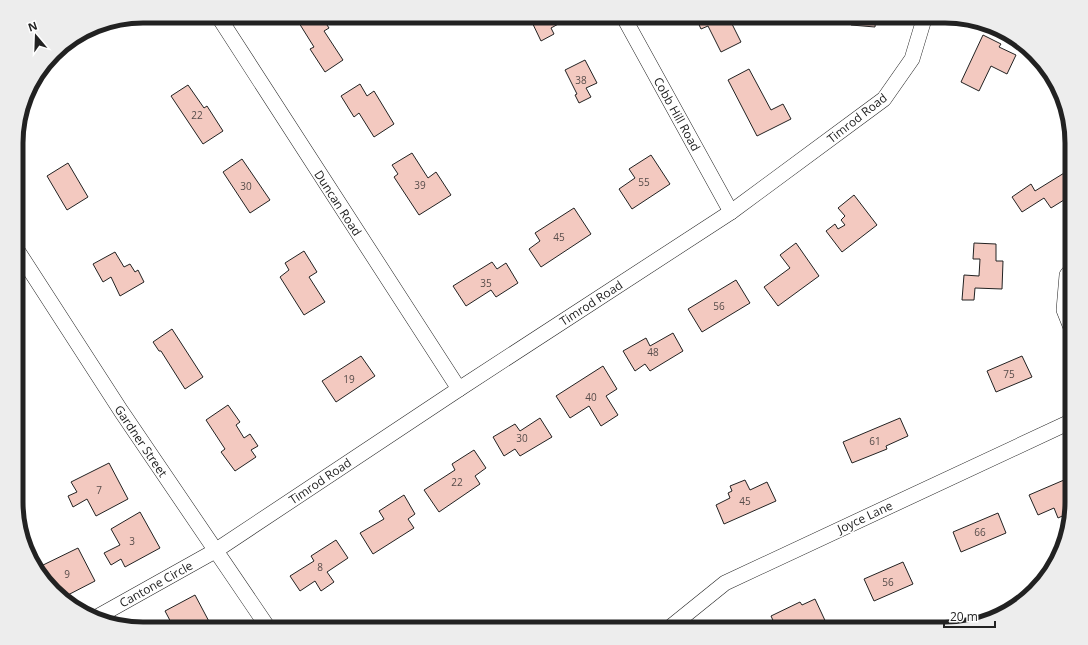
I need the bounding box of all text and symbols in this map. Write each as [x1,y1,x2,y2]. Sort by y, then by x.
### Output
north arrow [16,16,56,56]
text: N [26,18,39,35]
house number: 38 [575,73,587,87]
street label: Cobb Hill Road [650,74,704,154]
street label: Timrod Road [823,89,891,147]
house number: 22 [191,108,203,122]
street label: Duncan Road [310,167,366,239]
house number: 55 [638,175,650,189]
house number: 39 [414,178,426,192]
house number: 30 [240,179,252,193]
house number: 45 [553,230,565,244]
house number: 35 [480,276,492,290]
street label: Timrod Road [556,276,626,330]
house number: 56 [713,299,725,313]
house number: 48 [647,345,659,359]
house number: 75 [1003,367,1015,381]
house number: 19 [343,372,355,386]
house number: 40 [585,390,597,404]
street label: Gardner Street [111,402,171,480]
house number: 30 [516,431,528,445]
house number: 61 [869,434,881,448]
street label: Timrod Road [285,454,355,508]
house number: 22 [451,475,463,489]
house number: 7 [96,483,102,497]
house number: 45 [739,494,751,508]
street label: Joyce Lane [834,497,896,538]
house number: 66 [974,525,986,539]
house number: 3 [129,534,135,548]
street label: Cantone Circle [116,557,196,611]
house number: 8 [317,560,323,574]
house number: 9 [64,567,70,581]
house number: 56 [882,575,894,589]
scale bar [944,603,995,629]
text: 20 m [950,608,978,625]

